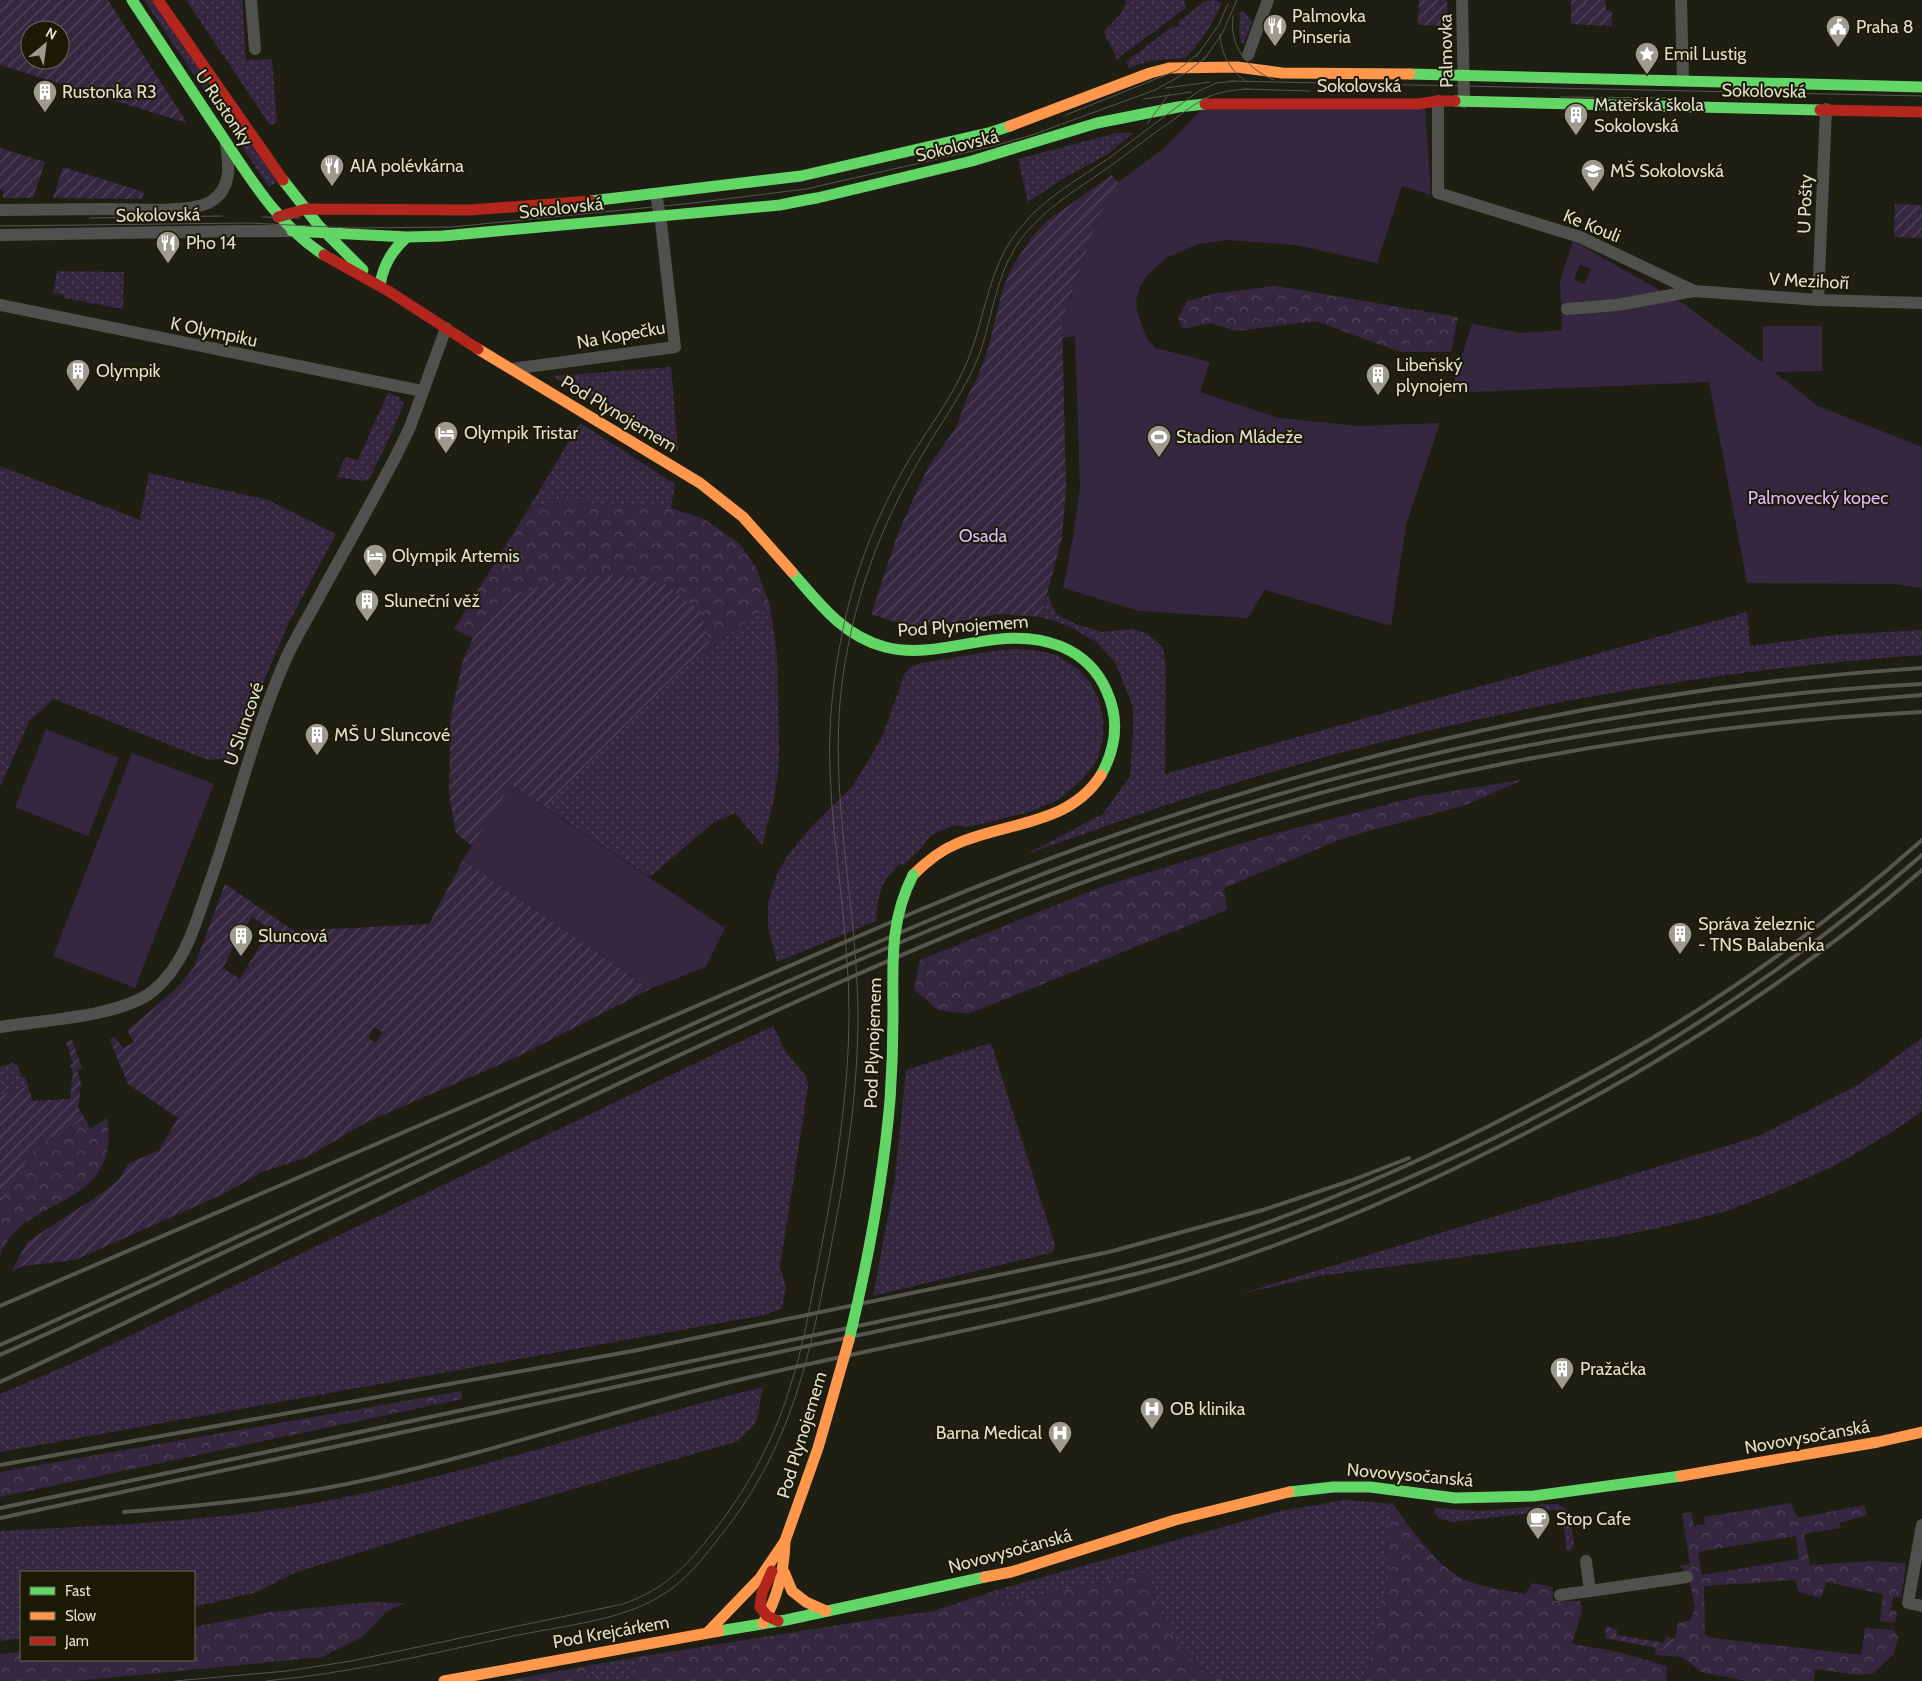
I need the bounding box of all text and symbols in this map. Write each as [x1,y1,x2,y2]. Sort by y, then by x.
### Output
place label: Palmovka Pinseria [1292,5,1366,48]
restaurant icon: Palmovka Pinseria [1262,13,1288,47]
street label: Palmovka [1434,13,1458,88]
public building icon: Praha 8 [1825,14,1851,48]
place label: Praha 8 [1856,16,1914,38]
north arrow [20,20,70,70]
text: N [43,23,60,44]
place icon: Emil Lustig [1634,41,1660,75]
place label: Emil Lustig [1664,43,1747,65]
street label: U Rustonky [190,65,258,151]
street label: Sokolovská [1317,75,1402,97]
building icon: Rustonka R3 [32,79,58,113]
street label: Sokolovská [1721,79,1807,103]
place label: Rustonka R3 [62,81,157,103]
place label: Mateřská škola Sokolovská [1594,94,1704,137]
building icon: Mateřská škola Sokolovská [1563,102,1589,136]
street label: Sokolovská [913,125,1001,167]
restaurant icon: AIA polévkárna [319,153,345,187]
place label: AIA polévkárna [350,155,464,177]
school or university icon: MŠ Sokolovská [1580,158,1606,192]
place label: MŠ Sokolovská [1610,160,1724,182]
street label: U Pošty [1793,174,1817,234]
street label: Sokolovská [518,193,605,223]
street label: Sokolovská [115,203,201,227]
street label: Ke Kouli [1560,205,1624,247]
restaurant icon: Pho 14 [155,230,181,264]
place label: Pho 14 [186,232,236,254]
street label: V Mezihoří [1768,268,1850,294]
street label: K Olympiku [169,312,259,352]
street label: Na Kopečku [575,316,667,354]
place label: Libeňský plynojem [1396,354,1468,397]
building icon: Olympik [65,358,91,392]
place label: Olympik [96,360,162,382]
building icon: Libeňský plynojem [1365,362,1391,396]
street label: Pod Plynojemem [557,371,681,457]
hotel icon: Olympik Tristar [433,420,459,454]
place label: Olympik Tristar [464,422,578,444]
sports icon: Stadion Mládeže [1146,424,1172,458]
place label: Stadion Mládeže [1176,426,1303,448]
park label: Palmovecký kopec [1748,487,1888,509]
park label: Osada [959,525,1008,547]
hotel icon: Olympik Artemis [362,543,388,577]
place label: Olympik Artemis [392,545,520,567]
building icon: Sluneční věž [354,588,380,622]
place label: Sluneční věž [384,590,481,612]
street label: Pod Plynojemem [897,610,1029,642]
street label: U Sluncové [219,679,269,769]
building icon: MŠ U Sluncové [304,722,330,756]
place label: MŠ U Sluncové [334,724,450,746]
place label: Správa železnic - TNS Balabenka [1698,913,1825,956]
building icon: Správa železnic - TNS Balabenka [1667,921,1693,955]
building icon: Sluncová [228,923,254,957]
place label: Sluncová [258,925,328,947]
street label: Pod Plynojemem [860,977,886,1109]
building icon: Pražačka [1549,1356,1575,1390]
place label: Pražačka [1580,1358,1647,1380]
street label: Pod Plynojemem [772,1369,832,1501]
hospital icon: OB klinika [1139,1396,1165,1430]
place label: OB klinika [1170,1398,1246,1420]
street label: Novovysočanská [1743,1415,1872,1459]
hospital icon: Barna Medical [1047,1420,1073,1454]
place label: Barna Medical [936,1422,1043,1444]
street label: Novovysočanská [1346,1459,1474,1492]
cafe icon: Stop Cafe [1525,1506,1551,1540]
place label: Stop Cafe [1556,1508,1631,1530]
street label: Novovysočanská [946,1524,1074,1578]
legend [20,1571,195,1661]
text: Fast [65,1582,90,1600]
text: Slow [65,1607,96,1625]
street label: Pod Krejcárkem [551,1611,671,1653]
text: Jam [64,1632,89,1650]

